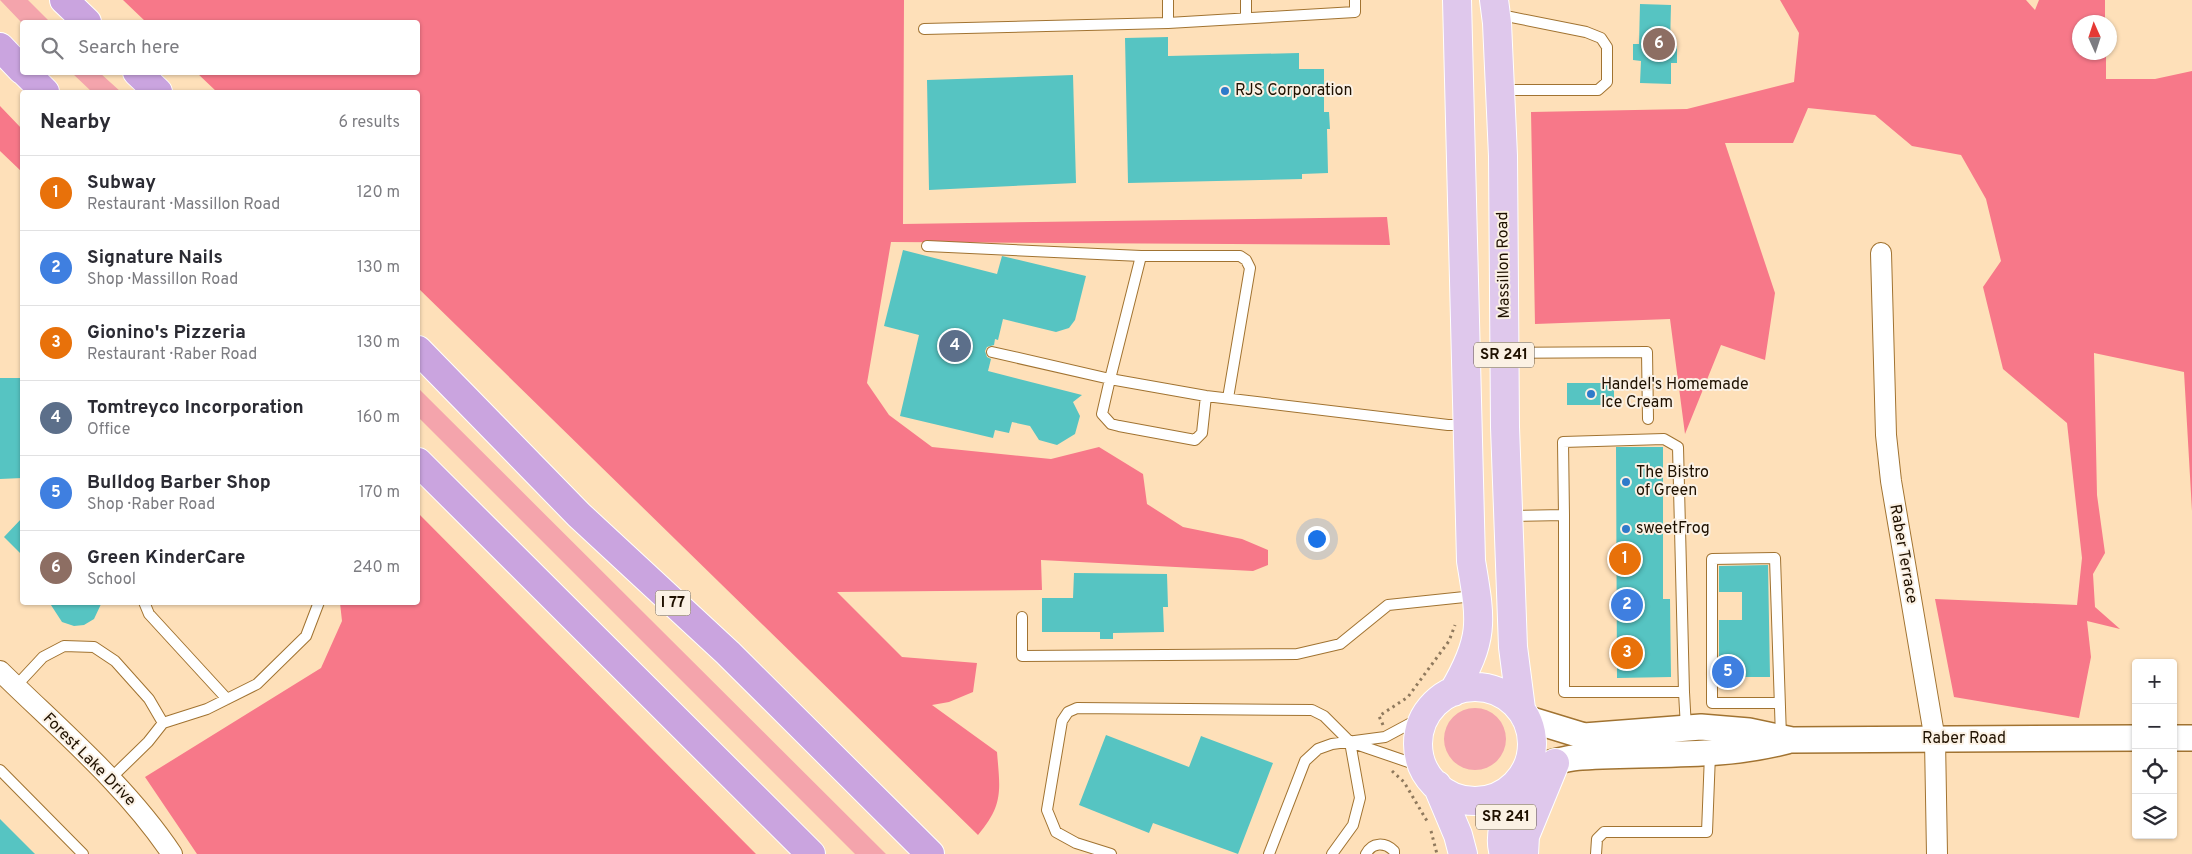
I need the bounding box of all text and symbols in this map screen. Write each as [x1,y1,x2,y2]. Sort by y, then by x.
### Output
north arrow [2072,15,2117,60]
search box [20,20,420,75]
pin: 6 [1643,25,1675,63]
icon: search [38,34,66,62]
text: Search here [78,36,180,60]
place label: RJS Corporation [1235,81,1352,101]
marker: RJS Corporation [1219,85,1231,97]
text: Nearby [40,109,111,136]
text: 6 results [338,113,400,133]
text: Subway [87,171,156,195]
text: 1 [53,183,59,203]
text: 120 m [357,183,400,203]
text: Restaurant · Massillon Road [87,195,280,215]
street label: Massillon Road [1493,211,1515,319]
text: Signature Nails [87,246,223,270]
text: 2 [51,258,61,278]
text: 130 m [357,258,400,278]
text: Shop · Massillon Road [87,270,238,290]
text: Gionino's Pizzeria [87,321,246,345]
pin: 4 [939,327,971,365]
text: 3 [51,333,61,353]
text: 130 m [357,333,400,353]
road number: SR 241 [1474,342,1534,368]
text: Restaurant · Raber Road [87,345,257,365]
place label: Handel's Homemade Ice Cream [1601,375,1749,413]
marker: Handel's Homemade Ice Cream [1585,388,1597,400]
text: Tomtreyco Incorporation [87,396,304,420]
text: 4 [51,408,61,428]
text: 160 m [357,408,400,428]
text: Office [87,420,130,440]
place label: The Bistro of Green [1636,463,1709,501]
text: Bulldog Barber Shop [87,471,271,495]
marker: The Bistro of Green [1620,476,1632,488]
text: 5 [51,483,61,503]
text: 170 m [359,483,400,503]
text: Shop · Raber Road [87,495,215,515]
street label: Raber Terrace [1884,503,1922,605]
place label: sweetFrog [1636,519,1710,539]
marker: sweetFrog [1620,523,1632,535]
your location [1304,526,1330,552]
pin: 1 [1609,540,1641,578]
text: Green KinderCare [87,546,245,570]
text: 6 [51,558,61,578]
text: 240 m [353,558,400,578]
text: School [87,570,136,590]
pin: 2 [1611,586,1643,624]
road number: I 77 [656,590,690,616]
pin: 3 [1611,634,1643,672]
pin: 5 [1712,653,1744,691]
map controls [2132,659,2177,839]
button: + [2132,659,2177,704]
button: − [2132,704,2177,749]
street label: Forest Lake Drive [38,709,140,811]
street label: Raber Road [1922,729,2006,749]
button: locate [2132,749,2177,794]
button: layers [2132,794,2177,839]
road number: SR 241 [1476,804,1536,830]

